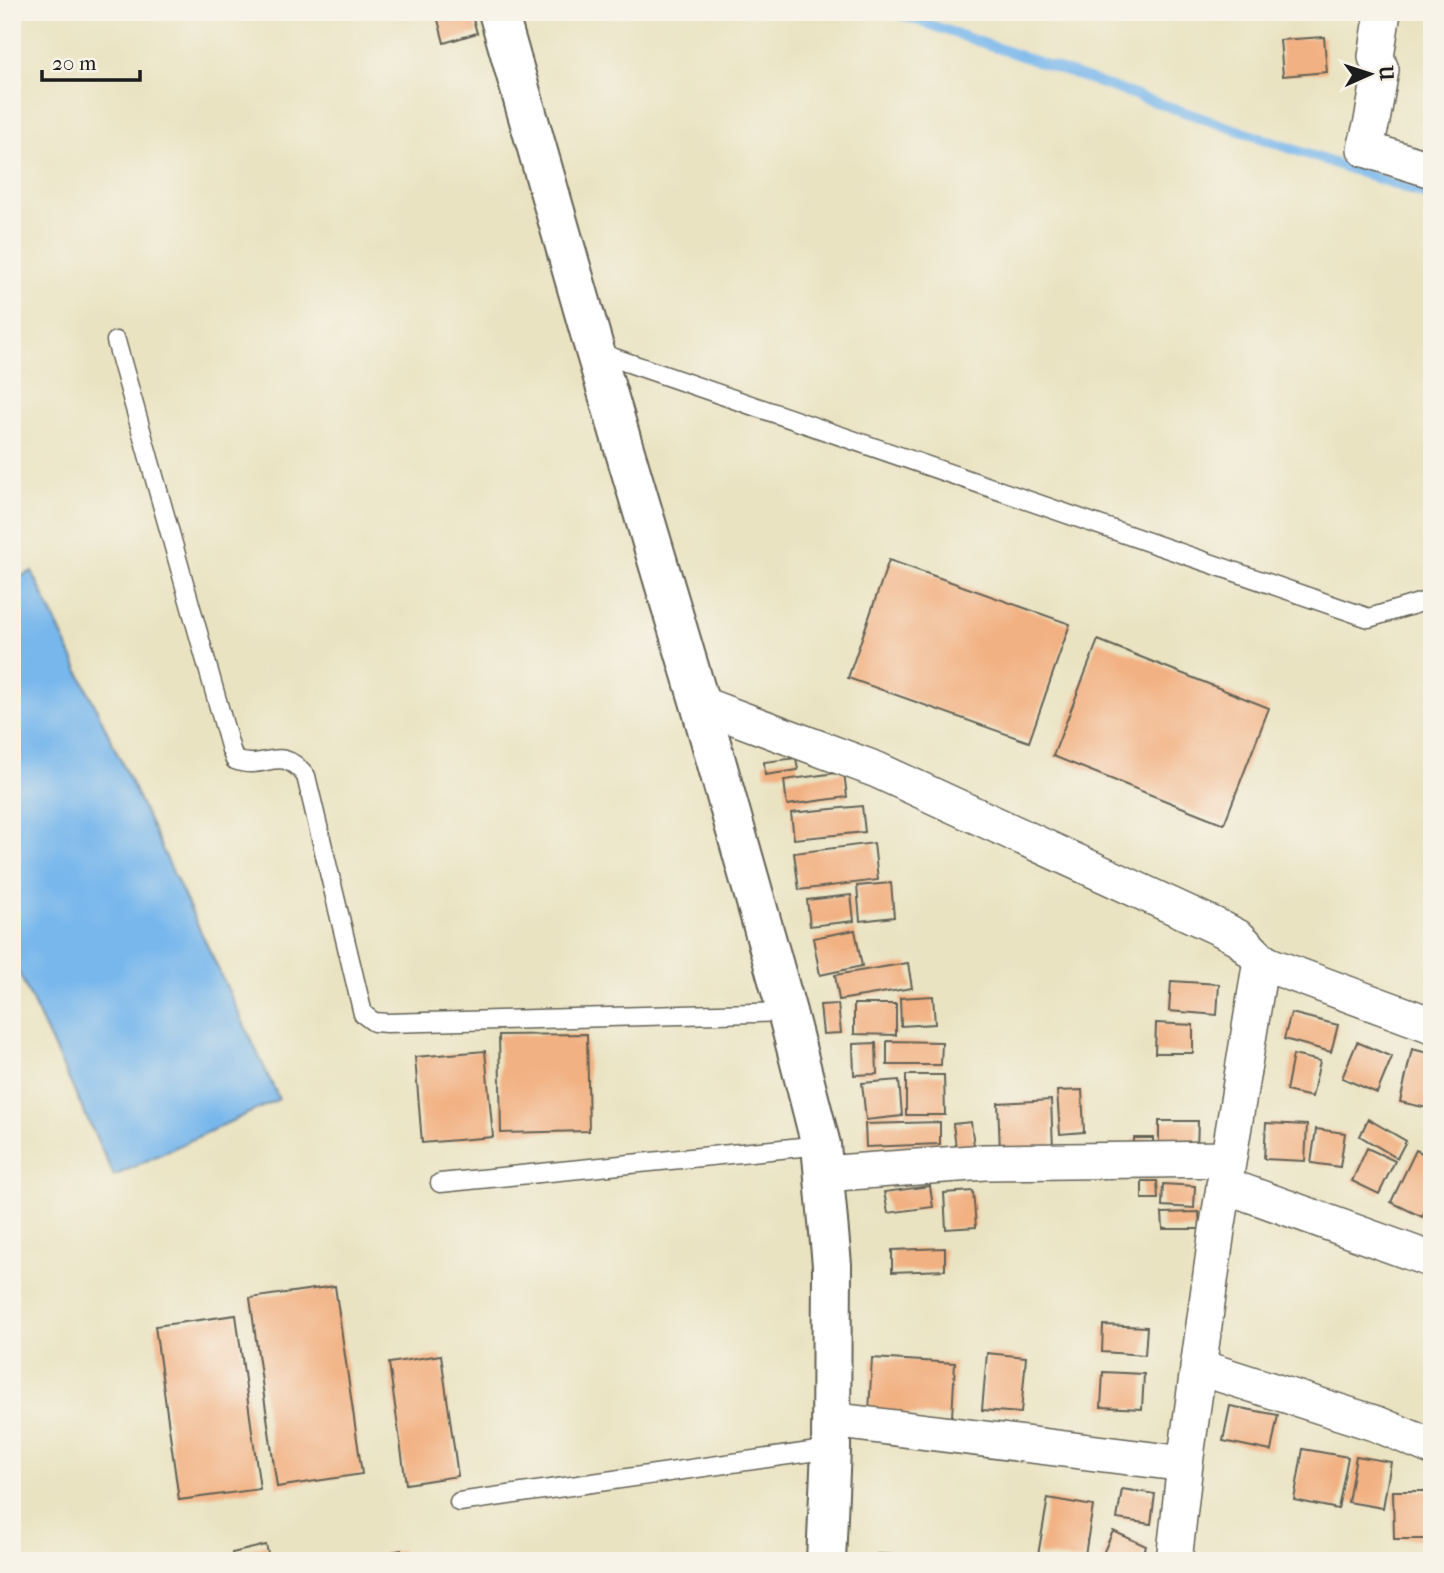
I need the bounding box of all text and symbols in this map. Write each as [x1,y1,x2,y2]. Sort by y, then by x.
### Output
scale bar [42,38,140,82]
north arrow [1336,38,1406,108]
text: 20 m [52,51,97,75]
text: U [1375,64,1397,81]

